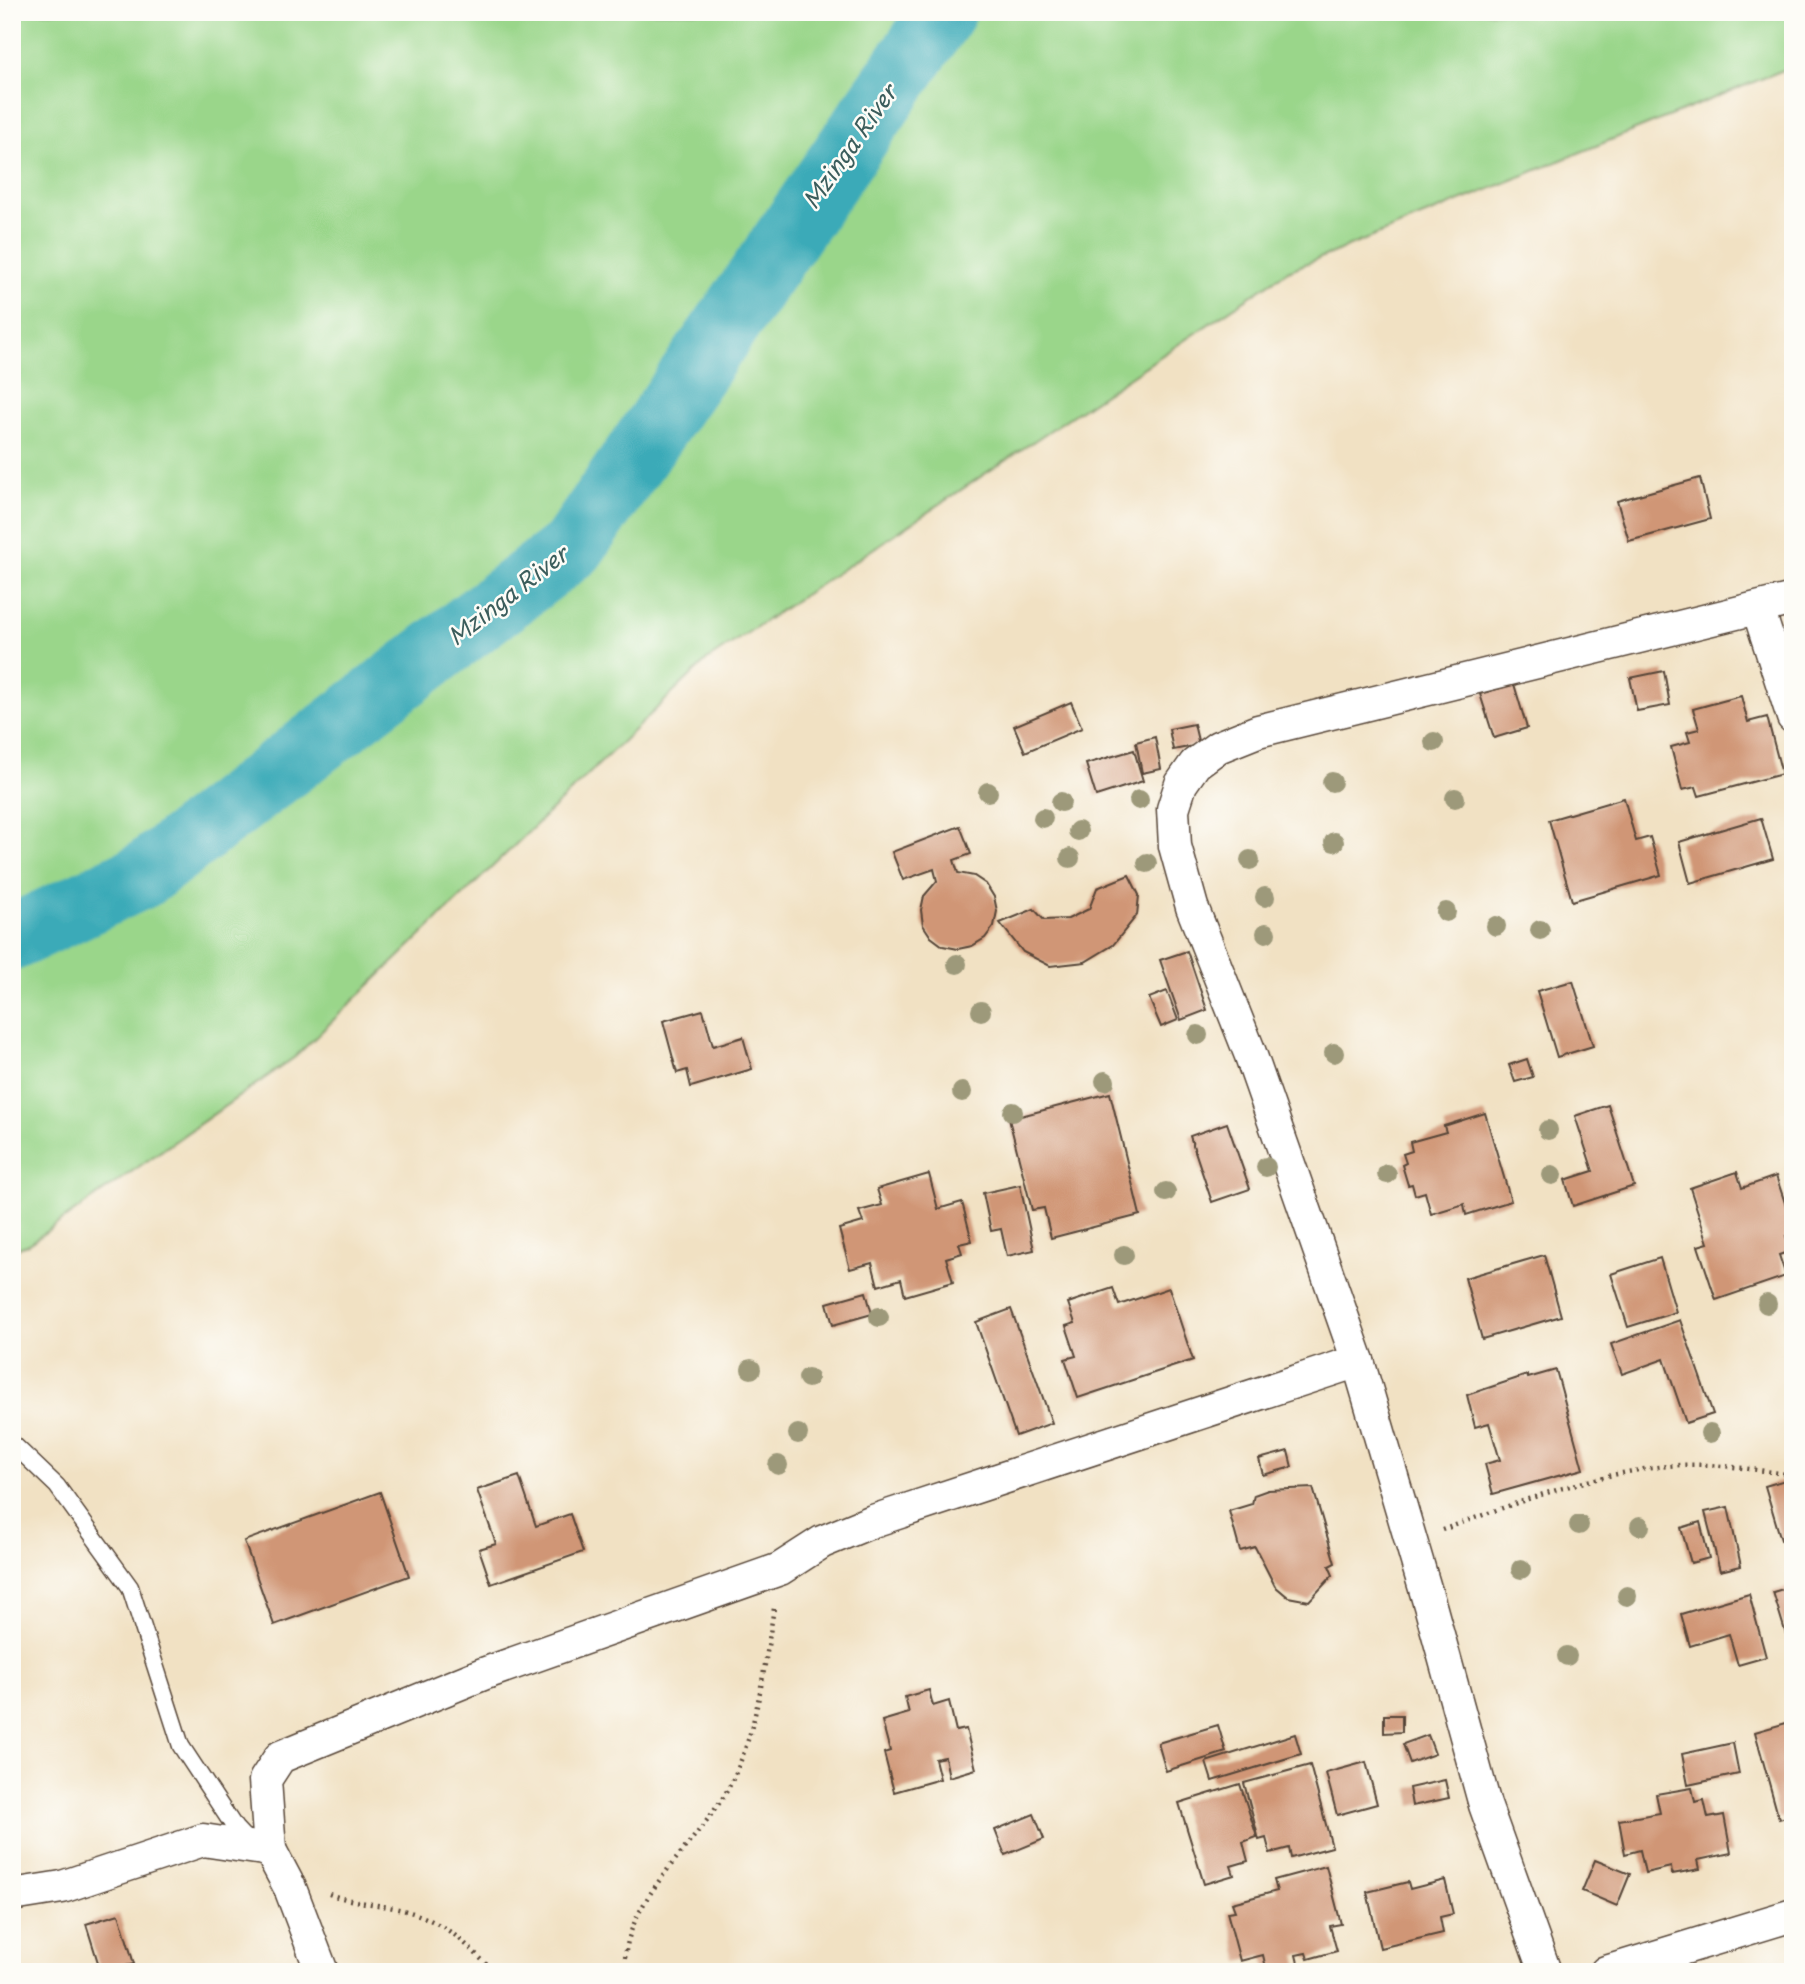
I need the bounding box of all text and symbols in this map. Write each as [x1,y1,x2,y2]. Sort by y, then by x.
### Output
water label: Mzinga River [793,74,907,215]
water label: Mzinga River [439,534,577,653]

